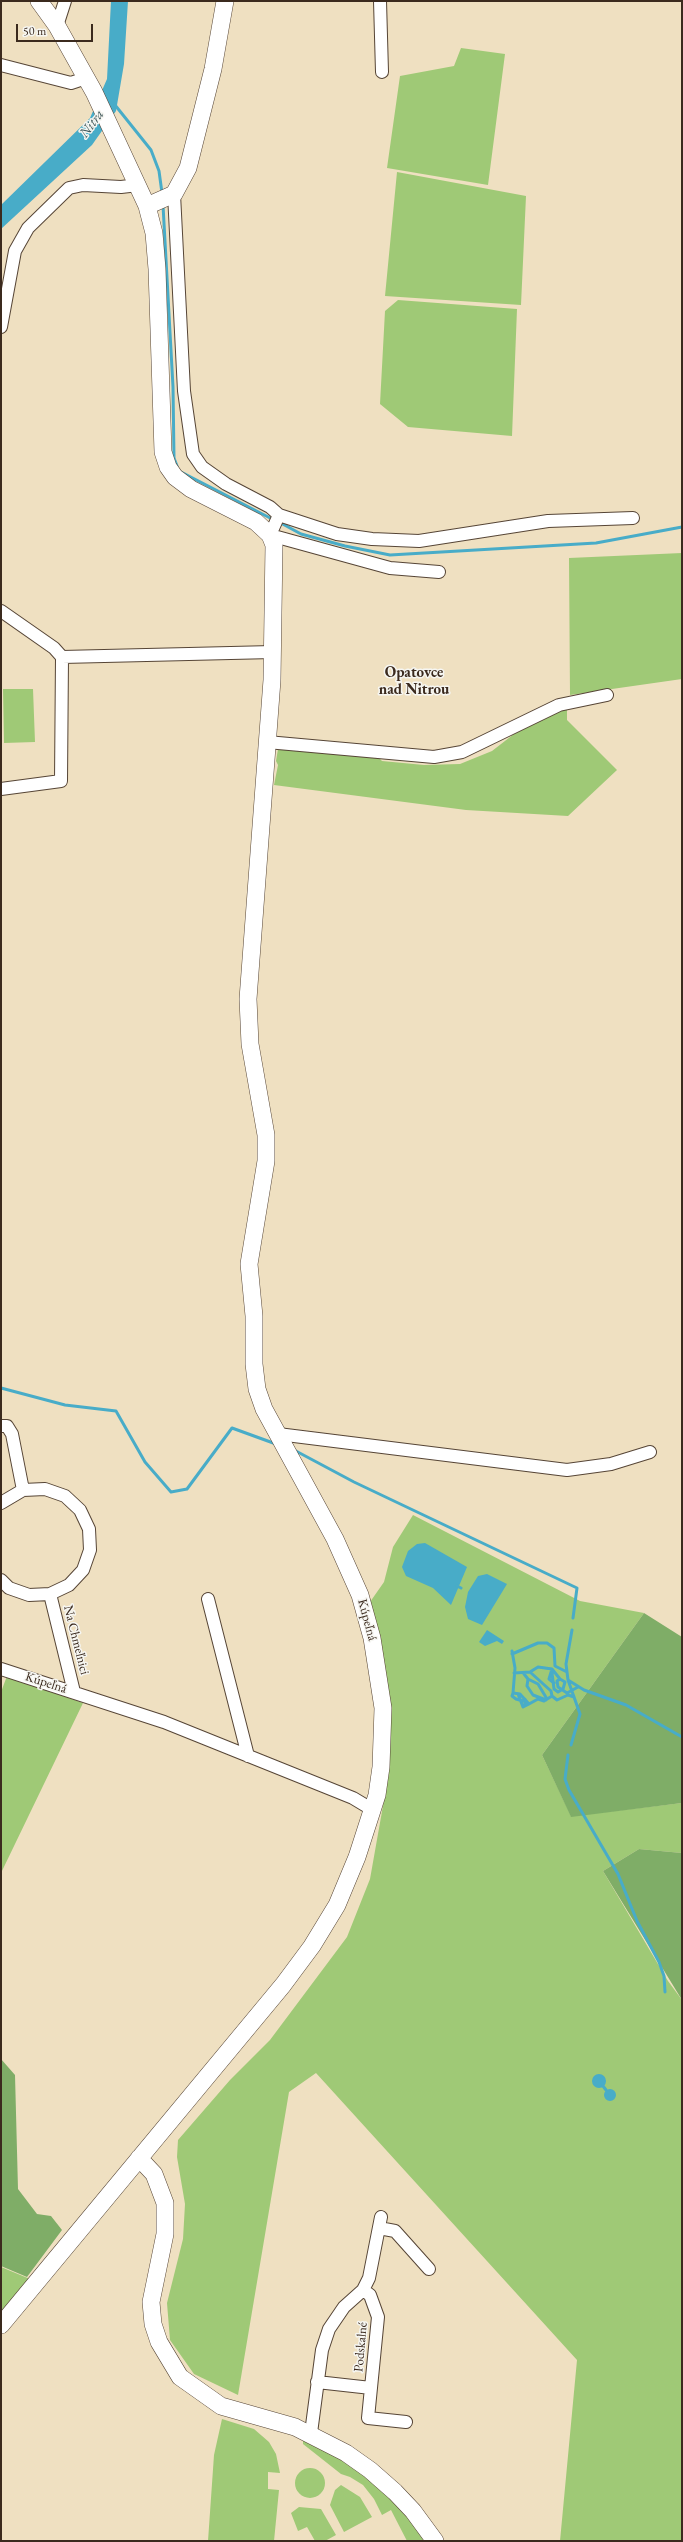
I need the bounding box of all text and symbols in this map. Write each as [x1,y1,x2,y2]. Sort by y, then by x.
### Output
scale bar [18,16,95,42]
text: 50 m [23,23,46,39]
water label: Nitra [76,107,108,141]
district label: Opatovce nad Nitrou [379,664,449,699]
street label: Kúpeľná [354,1597,380,1643]
street label: Na Chmeľnici [60,1604,92,1676]
street label: Kúpeľná [23,1669,69,1697]
street label: Podskalné [351,2321,371,2373]

